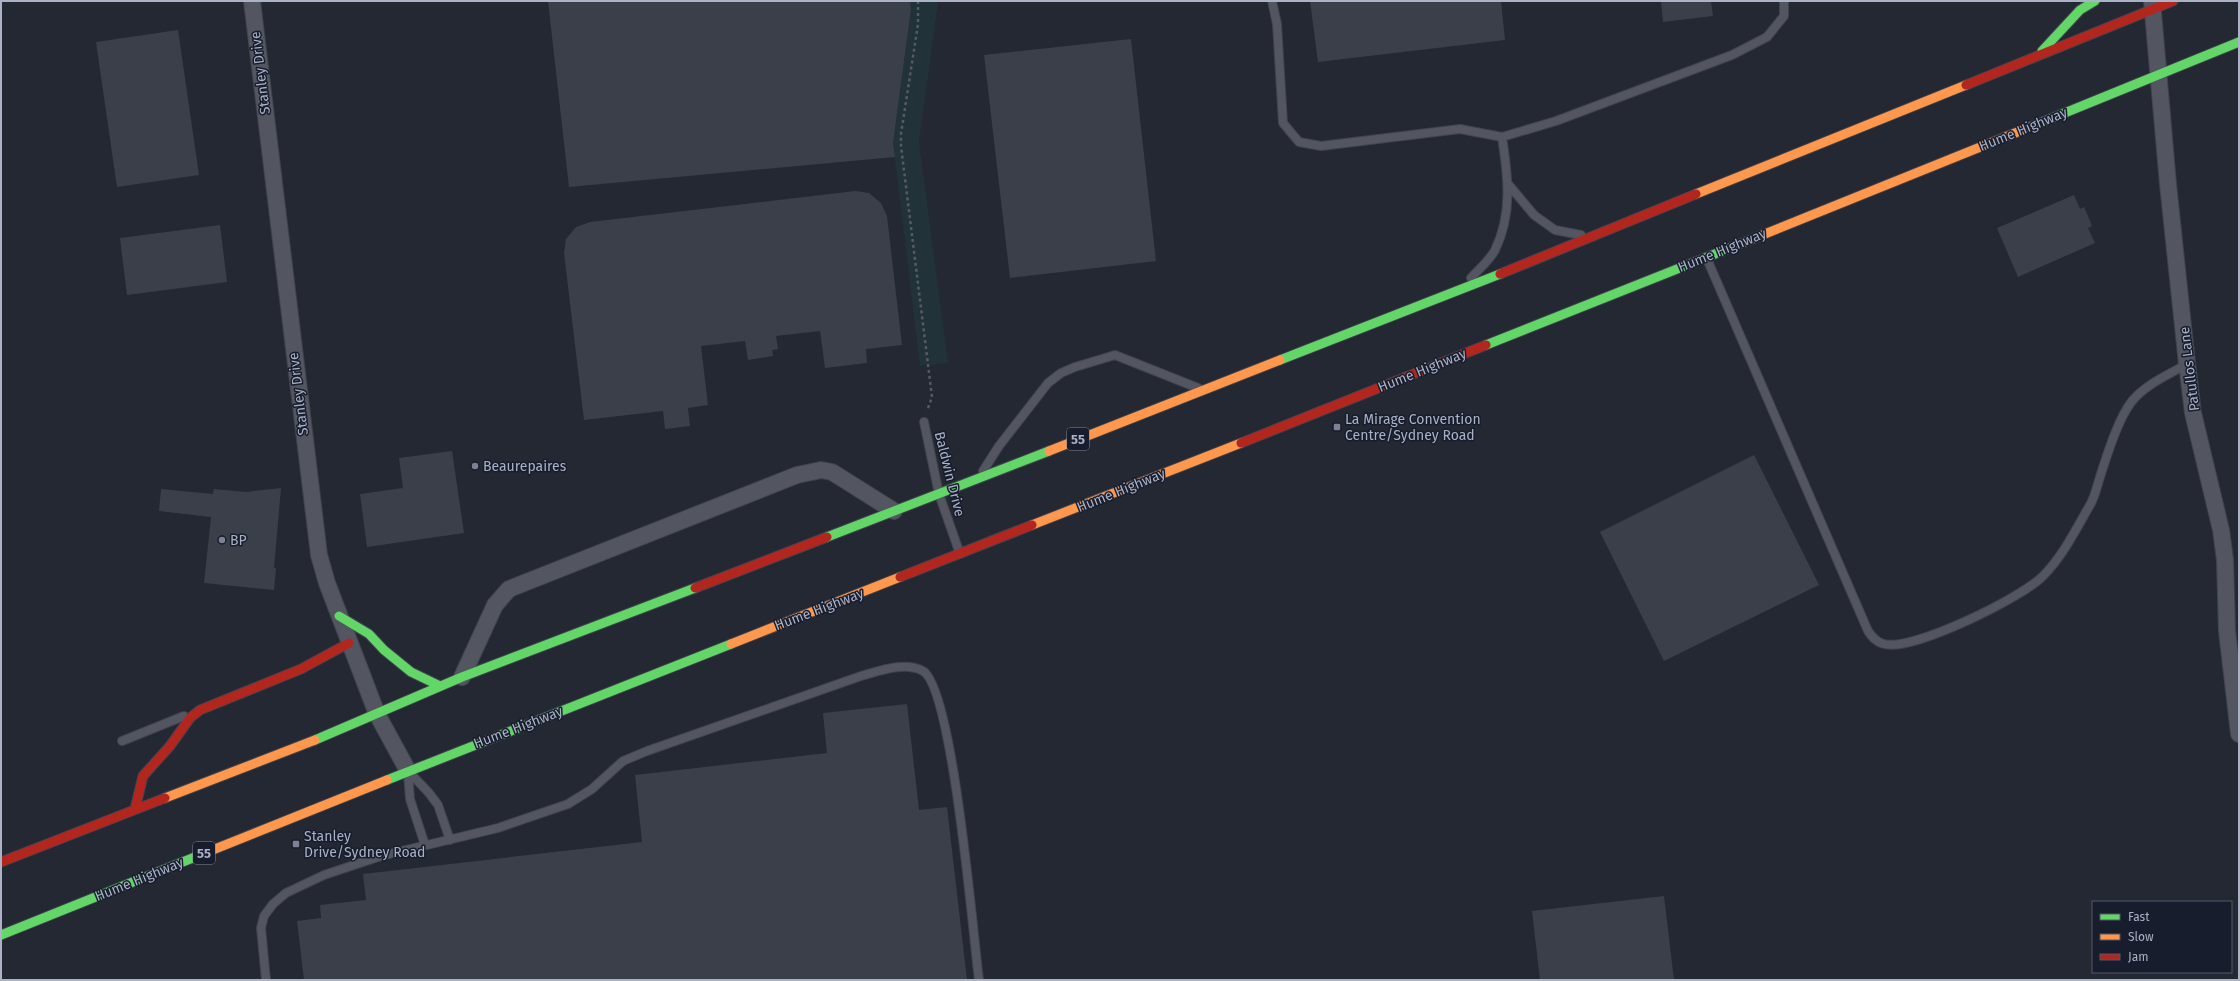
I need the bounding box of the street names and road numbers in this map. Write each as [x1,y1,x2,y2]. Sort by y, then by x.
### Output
street label: Stanley Drive [247,30,274,115]
street label: Hume Highway [1976,104,2070,155]
street label: Hume Highway [1675,225,1769,276]
street label: Patullos Lane [2176,326,2203,412]
street label: Hume Highway [1375,345,1469,396]
street label: Stanley Drive [285,351,312,436]
road number: 55 [1067,428,1089,450]
street label: Baldwin Drive [931,430,968,518]
street label: Hume Highway [1074,465,1168,516]
street label: Hume Highway [772,585,866,634]
street label: Hume Highway [471,703,565,752]
road number: 55 [193,842,215,864]
street label: Hume Highway [92,854,186,905]

